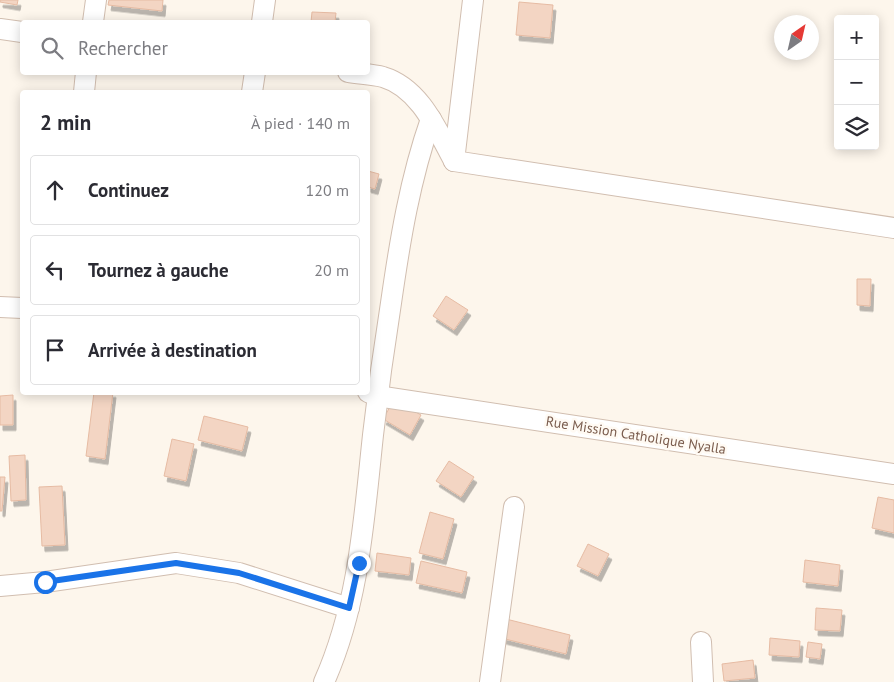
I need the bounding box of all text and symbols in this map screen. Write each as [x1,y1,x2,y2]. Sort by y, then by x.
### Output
north arrow [774,15,819,60]
map controls [834,15,879,150]
button: + [834,15,879,60]
search box [20,20,370,75]
icon: search [38,34,66,62]
text: Rechercher [78,36,168,60]
button: − [834,60,879,105]
button: layers [834,105,879,150]
text: 2 min [40,109,91,136]
text: À pied · 140 m [251,113,350,133]
icon: ahead [41,176,69,204]
text: Continuez [88,178,169,202]
text: 120 m [306,180,349,200]
icon: left [41,256,69,284]
text: Tournez à gauche [88,258,229,282]
text: 20 m [314,260,349,280]
icon: arrive [41,336,69,364]
text: Arrivée à destination [88,338,257,362]
street label: Rue Mission Catholique Nyalla [545,412,727,458]
route end [348,552,371,575]
route start [34,571,57,594]

